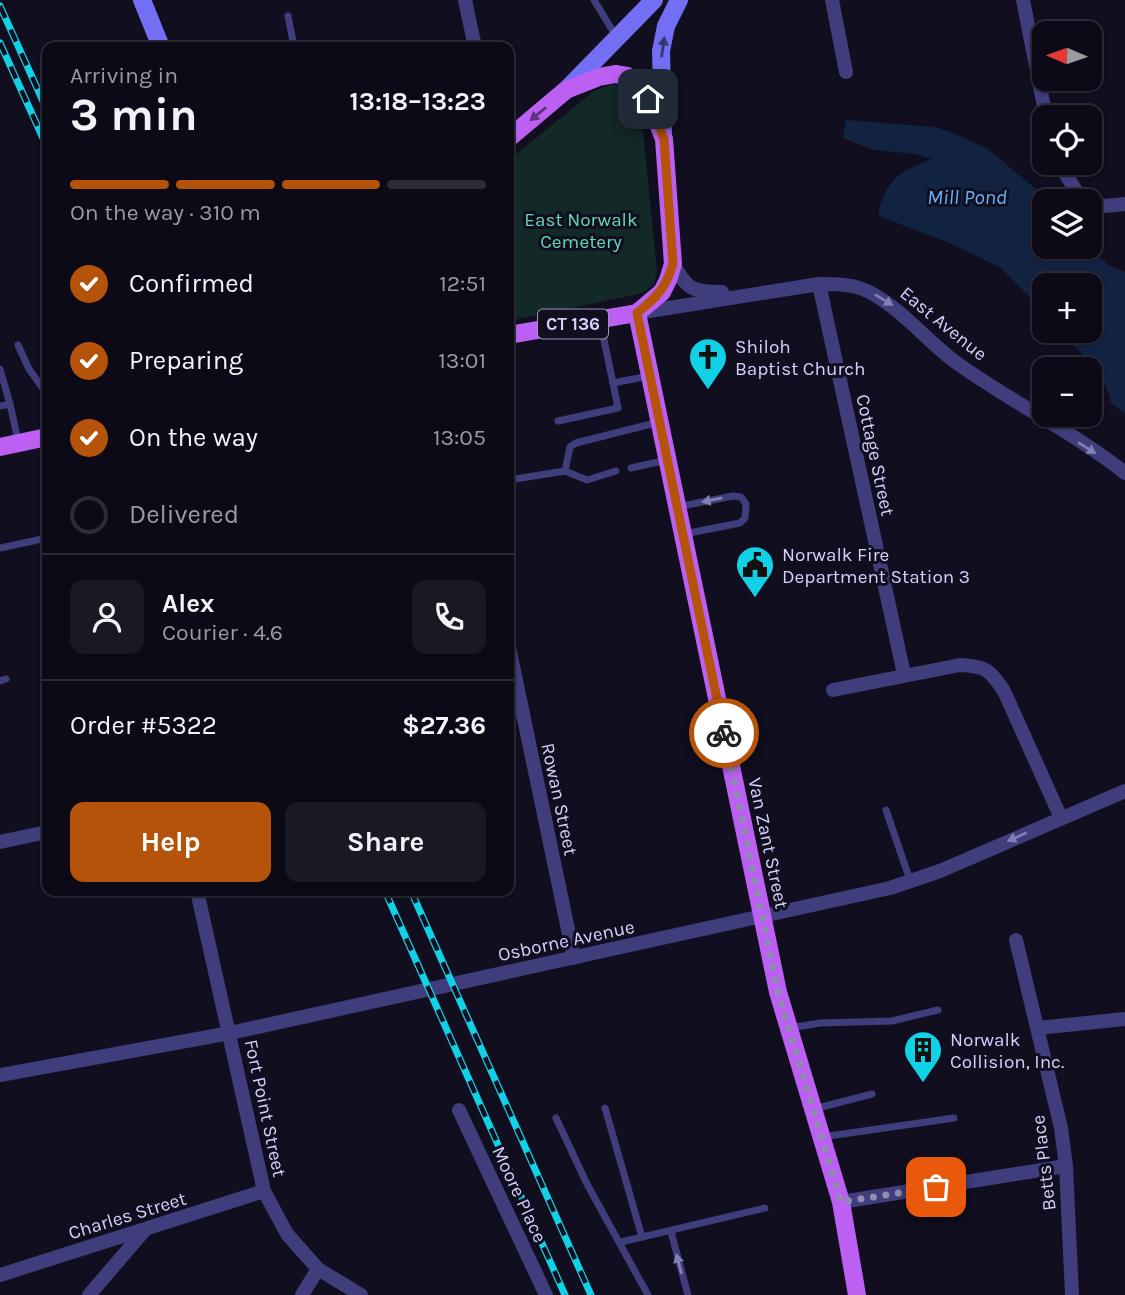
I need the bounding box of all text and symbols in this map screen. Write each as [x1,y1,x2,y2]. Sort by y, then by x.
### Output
north arrow [1032,21,1102,91]
map controls [1032,21,1102,427]
one-way arrow [657,36,668,58]
text: Arriving in [70,62,178,89]
pin [618,69,678,129]
icon: home [629,80,667,118]
text: 13:18–13:23 [349,86,486,117]
text: 3 min [70,88,198,142]
button: locate [1032,105,1102,175]
one-way arrow [529,106,546,121]
water label: Mill Pond [927,185,1007,209]
button: layers [1032,189,1102,259]
text: On the way · 310 m [70,199,261,226]
park label: East Norwalk Cemetery [524,209,638,253]
icon: check [70,265,108,303]
text: Confirmed [129,268,254,299]
text: 12:51 [439,270,486,297]
button: + [1032,273,1102,343]
street label: East Avenue [896,282,991,365]
one-way arrow [874,294,893,307]
road number: CT 136 [538,310,608,338]
church icon: Shiloh Baptist Church [687,336,729,391]
place label: Shiloh Baptist Church [735,336,866,380]
icon: check [70,342,108,380]
text: Preparing [129,345,243,376]
text: 13:01 [438,347,486,374]
button: − [1032,357,1102,427]
street label: Cottage Street [851,392,899,518]
icon: check [70,419,108,457]
text: On the way [129,422,258,453]
text: 13:05 [433,424,486,451]
one-way arrow [1078,441,1097,454]
one-way arrow [701,494,723,505]
text: Delivered [129,499,239,530]
public building icon: Norwalk Fire Department Station 3 [734,544,776,599]
place label: Norwalk Fire Department Station 3 [782,544,970,588]
button: person [70,580,144,654]
button: phone [412,580,486,654]
text: Alex [162,588,214,619]
text: Courier · 4.6 [162,619,283,646]
courier [689,698,759,768]
text: Order #5322 [70,710,217,741]
text: $27.36 [402,710,486,741]
icon: bike [705,714,743,752]
street label: Rowan Street [536,741,582,857]
street label: Van Zant Street [743,776,793,911]
button: Help [70,802,271,882]
button: Share [285,802,486,882]
one-way arrow [1007,832,1028,843]
street label: Osborne Avenue [496,916,636,966]
building icon: Norwalk Collision, Inc. [902,1029,944,1084]
place label: Norwalk Collision, Inc. [950,1029,1064,1073]
street label: Fort Point Street [240,1037,290,1179]
street label: Betts Place [1027,1114,1061,1212]
street label: Moore Place [487,1143,551,1246]
pin [906,1157,966,1217]
icon: bag [917,1168,955,1206]
street label: Charles Street [66,1188,189,1244]
one-way arrow [673,1252,684,1274]

